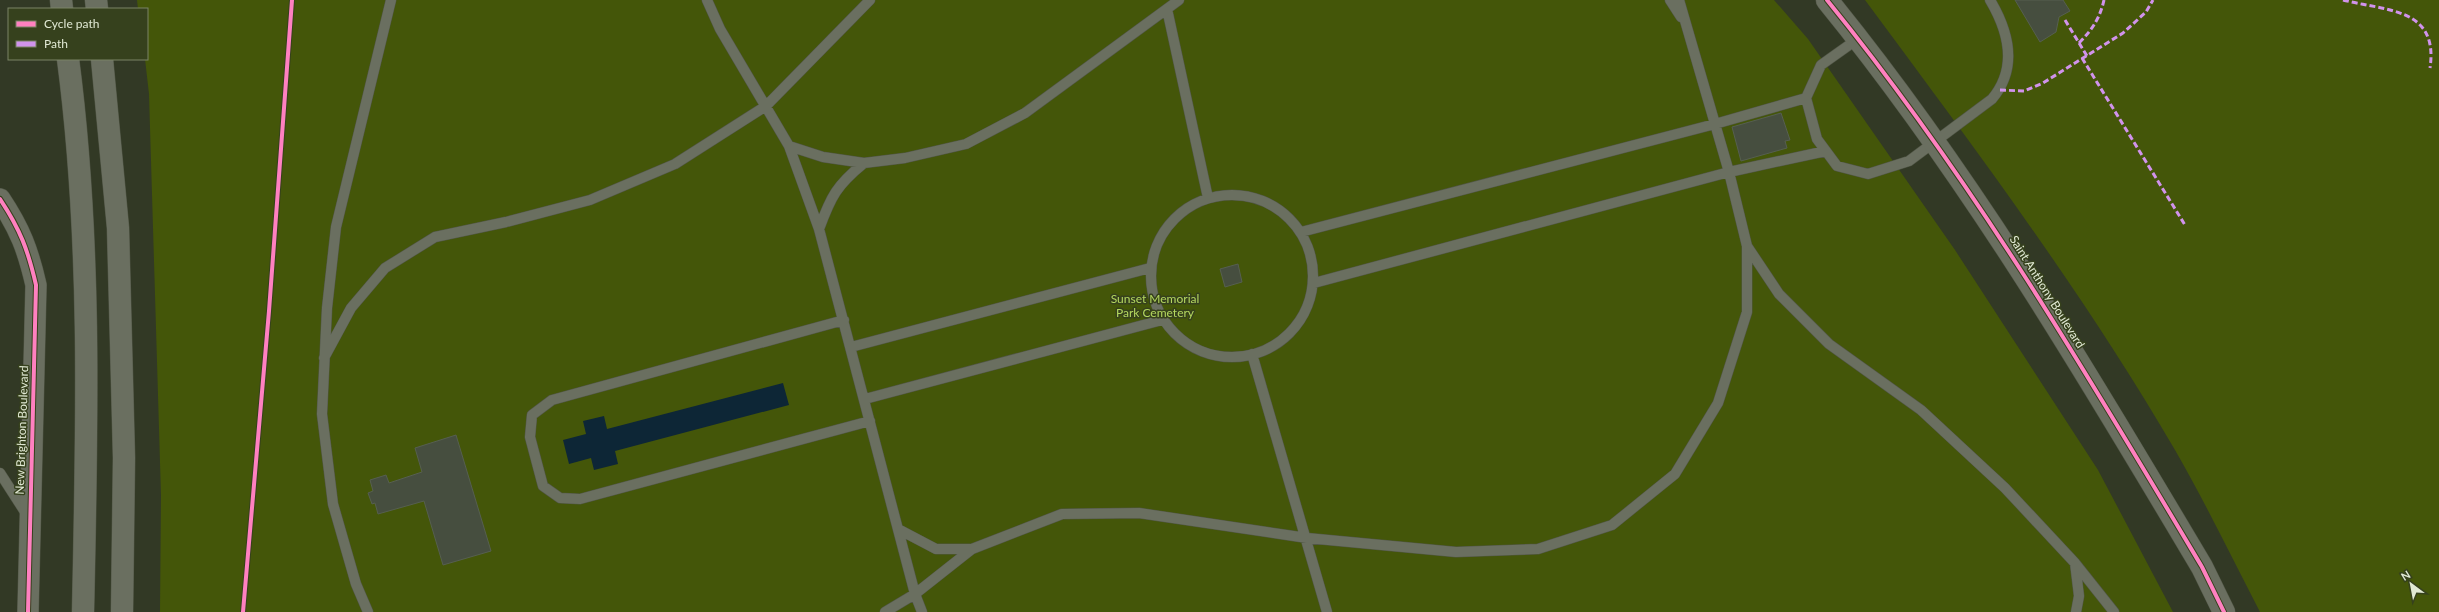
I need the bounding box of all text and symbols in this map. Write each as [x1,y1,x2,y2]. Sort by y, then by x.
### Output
legend [8,8,148,60]
text: Cycle path [44,16,99,31]
text: Path [44,36,68,51]
street label: Saint Anthony Boulevard [2007,233,2088,351]
park label: Sunset Memorial Park Cemetery [1111,291,1199,320]
street label: New Brighton Boulevard [12,365,31,495]
north arrow [2391,564,2431,604]
text: N [2398,567,2412,583]

